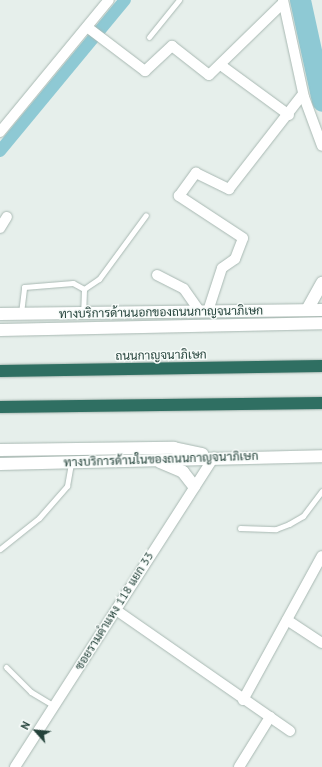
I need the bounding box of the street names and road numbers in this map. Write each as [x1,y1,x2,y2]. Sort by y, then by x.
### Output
street label: ทางบริการด้านนอกของถนนกาญจนาภิเษก [59,303,263,321]
street label: ถนนกาญจนาภิเษก [115,347,207,363]
street label: ทางบริการด้านในของถนนกาญจนาภิเษก [63,448,259,470]
street label: ซอยรามคำแหง 118 แยก 33 [72,549,156,673]

